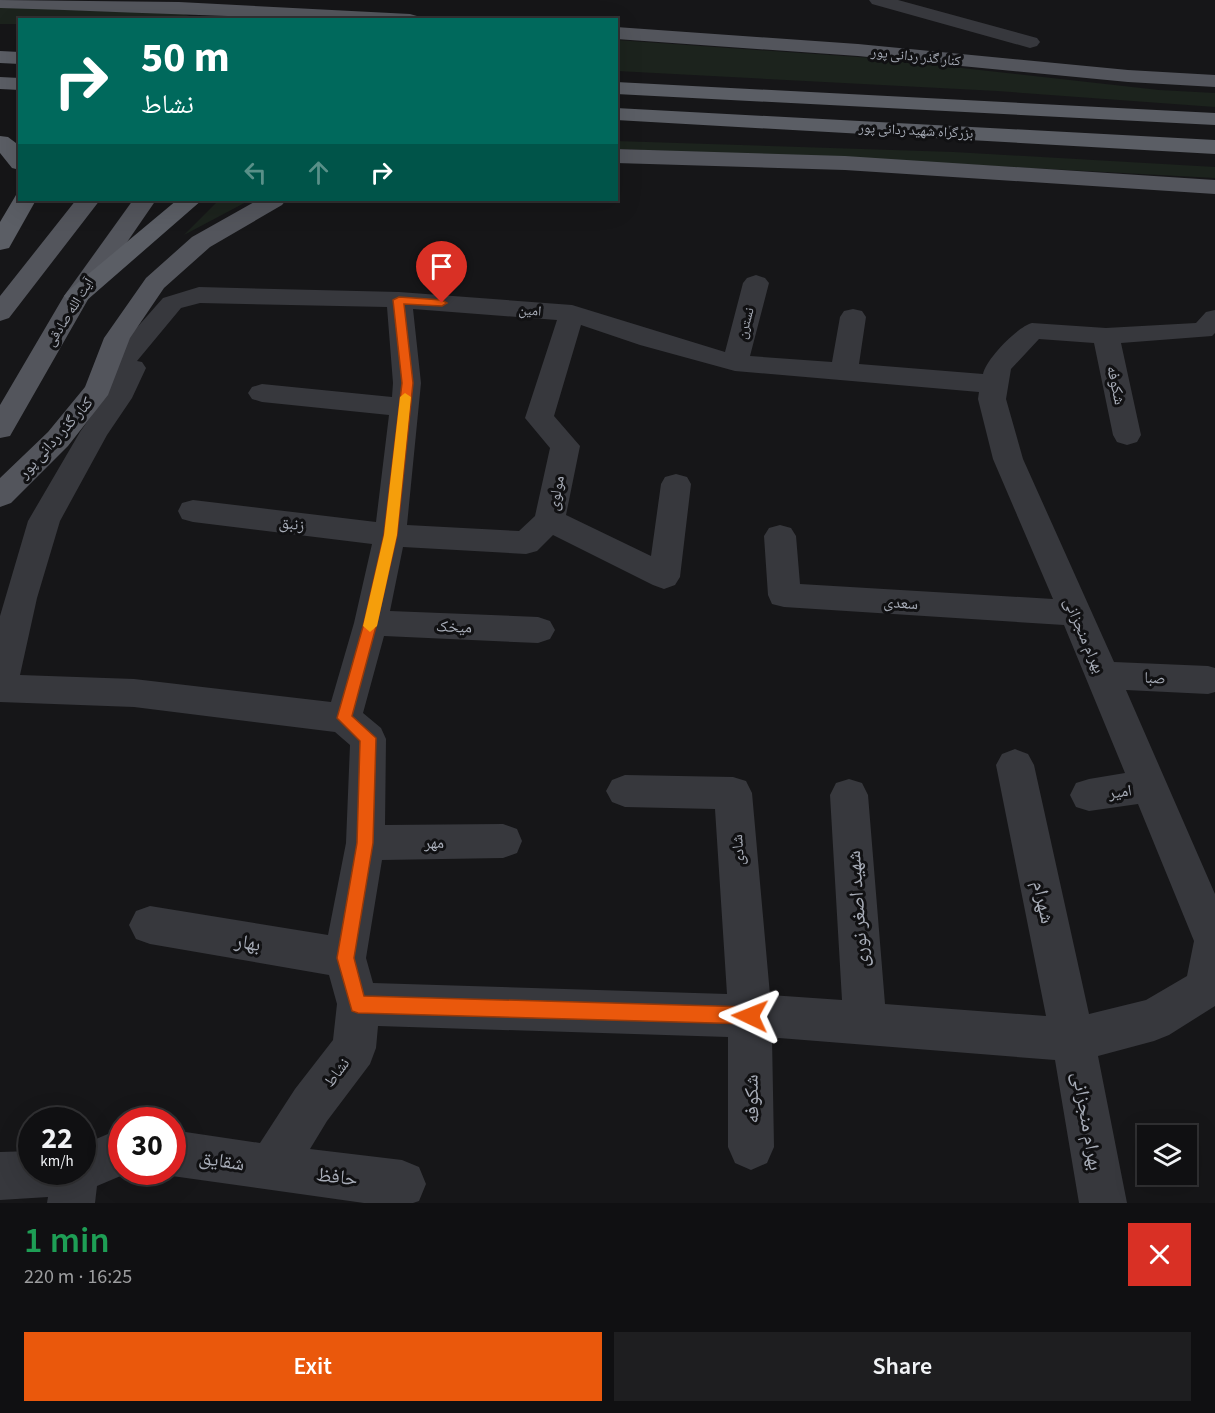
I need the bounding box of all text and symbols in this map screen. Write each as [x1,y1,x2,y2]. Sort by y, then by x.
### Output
text: 50 m [141,28,230,88]
icon: right [42,42,120,120]
street label: کنار گذر ردانی پور [869,42,962,72]
text: نشاط [141,85,194,124]
street label: بزرگراه شهید ردانی پور [857,118,974,144]
icon: left [239,156,272,189]
icon: ahead [302,156,335,189]
icon: right [365,156,398,189]
pin [416,241,467,303]
icon: arrive [425,250,458,283]
street label: آیت الله صادقی [41,274,99,351]
street label: امین [518,300,542,322]
street label: نسترن [732,305,760,341]
street label: شکوفه [1101,364,1131,407]
street label: کنار گذر ردانی پور [13,392,99,484]
street label: مولوی [542,474,570,513]
street label: زنبق [278,512,306,536]
street label: سعدی [883,591,919,615]
street label: بهرام منجزانی [1058,594,1110,677]
street label: میخک [436,615,472,639]
street label: صبا [1144,666,1166,690]
street label: امیر [1106,779,1133,805]
street label: مهر [423,832,444,854]
street label: شادی [726,834,750,866]
street label: شهید اصغر نوری [840,849,876,968]
street label: شهرام [1025,878,1061,926]
street label: بهار [232,927,263,959]
position arrow [718,984,782,1048]
street label: نشاط [319,1053,355,1092]
street label: بهرام منجزانی [1065,1069,1109,1173]
street label: شکوفه [738,1074,766,1124]
speed limit sign: 30 [108,1107,186,1185]
text: 22 [41,1117,73,1160]
map controls [1137,1125,1197,1185]
button: layers [1137,1125,1197,1185]
street label: شقایق [197,1144,247,1178]
text: km/h [40,1151,74,1172]
street label: حافظ [314,1161,360,1193]
text: 1 min [24,1215,110,1266]
button: close [1128,1223,1191,1286]
text: 220 m · 16:25 [24,1263,132,1291]
button: Exit [24,1332,602,1401]
button: Share [614,1332,1191,1401]

